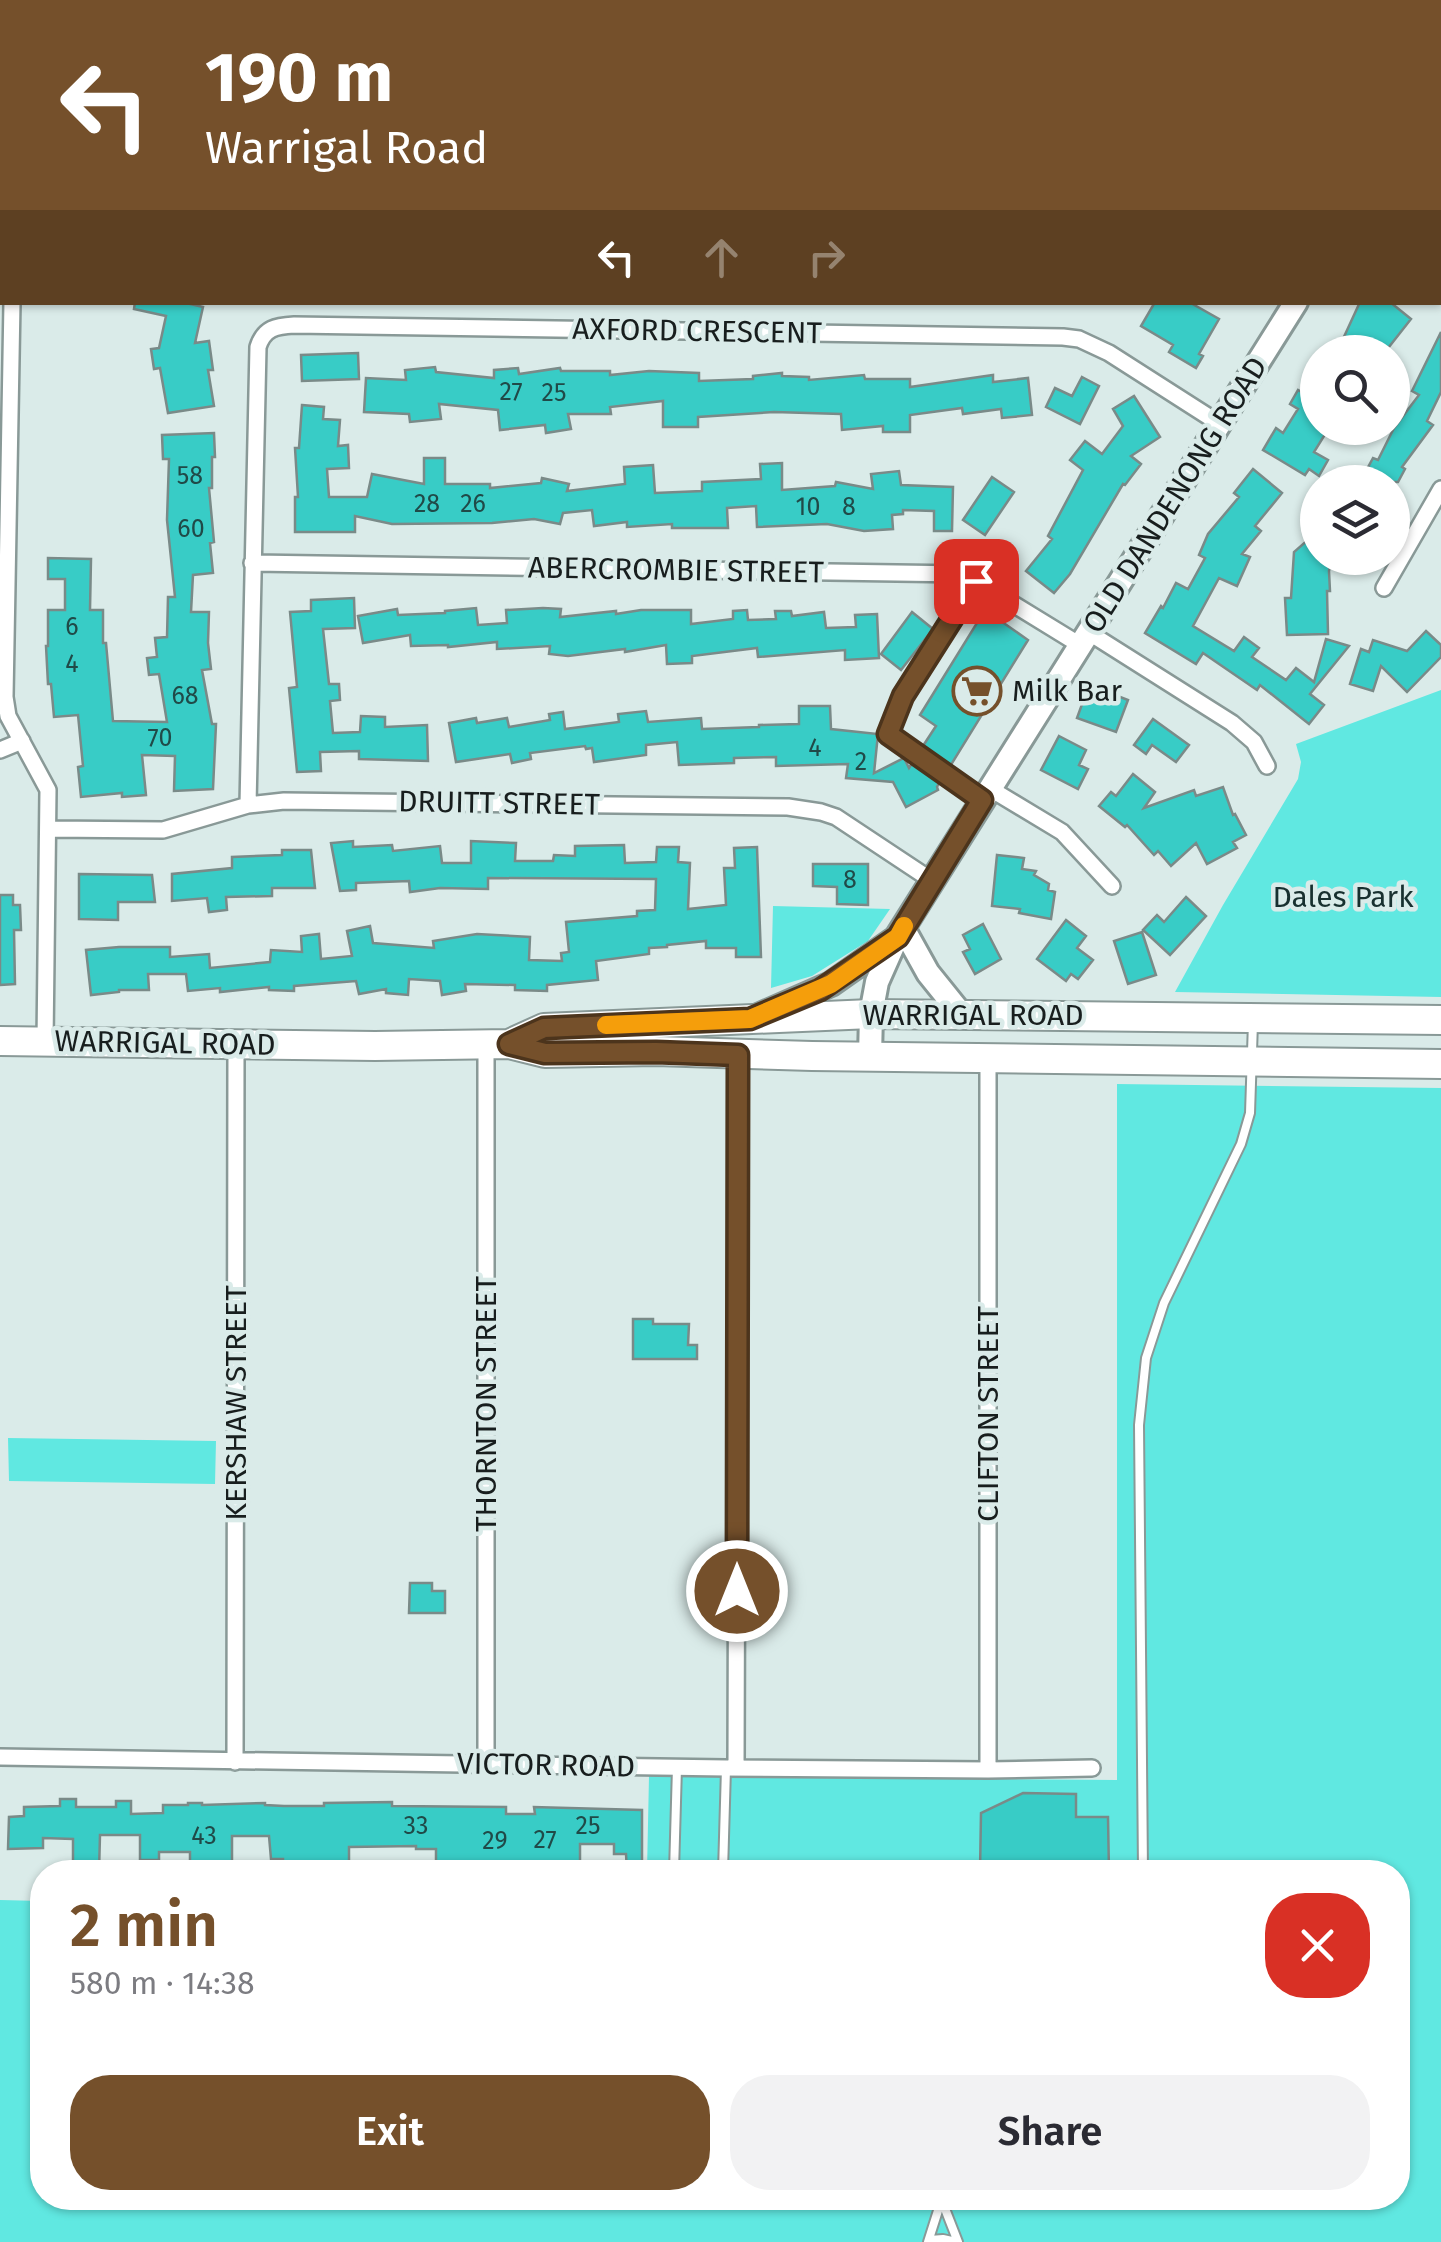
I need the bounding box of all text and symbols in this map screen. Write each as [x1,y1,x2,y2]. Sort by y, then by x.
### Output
text: 190 m [205,36,393,120]
icon: left [40,40,170,170]
text: Warrigal Road [205,121,488,175]
icon: left [589,230,644,285]
icon: ahead [694,230,749,285]
icon: right [799,230,854,285]
street label: AXFORD CRESCENT [572,311,823,351]
map controls [1300,335,1410,575]
button: search [1300,335,1410,445]
street label: OLD DANDENONG ROAD [1075,350,1275,640]
house number: 27 [499,377,523,407]
house number: 25 [542,378,566,408]
house number: 58 [177,461,203,491]
button: layers [1300,465,1410,575]
house number: 28 [414,489,440,519]
house number: 26 [460,489,486,519]
house number: 10 [796,492,820,522]
house number: 8 [842,492,856,522]
house number: 60 [177,514,205,544]
pin [934,539,1019,624]
street label: ABERCROMBIE STREET [528,549,825,591]
icon: arrive [949,554,1004,609]
house number: 6 [65,612,79,642]
house number: 4 [65,649,79,679]
supermarket icon: Milk Bar [951,665,1003,717]
place label: Milk Bar [1012,673,1122,709]
house number: 68 [171,681,199,711]
house number: 70 [148,723,172,753]
house number: 4 [808,733,822,763]
house number: 2 [855,747,867,777]
street label: DRUITT STREET [398,783,601,823]
house number: 8 [843,865,857,895]
park label: Dales Park [1272,879,1414,915]
street label: WARRIGAL ROAD [863,997,1083,1033]
street label: WARRIGAL ROAD [54,1023,276,1063]
street label: THORNTON STREET [468,1276,504,1532]
street label: KERSHAW STREET [218,1285,254,1521]
street label: CLIFTON STREET [970,1306,1006,1522]
position arrow [685,1539,789,1643]
street label: VICTOR ROAD [457,1745,635,1785]
house number: 33 [404,1811,428,1841]
house number: 25 [576,1811,600,1841]
house number: 43 [191,1821,217,1851]
house number: 27 [533,1825,557,1855]
house number: 29 [482,1826,508,1856]
text: 2 min [70,1890,218,1962]
button: close [1265,1893,1370,1998]
text: 580 m · 14:38 [70,1964,255,2002]
button: Exit [70,2075,710,2190]
button: Share [730,2075,1370,2190]

